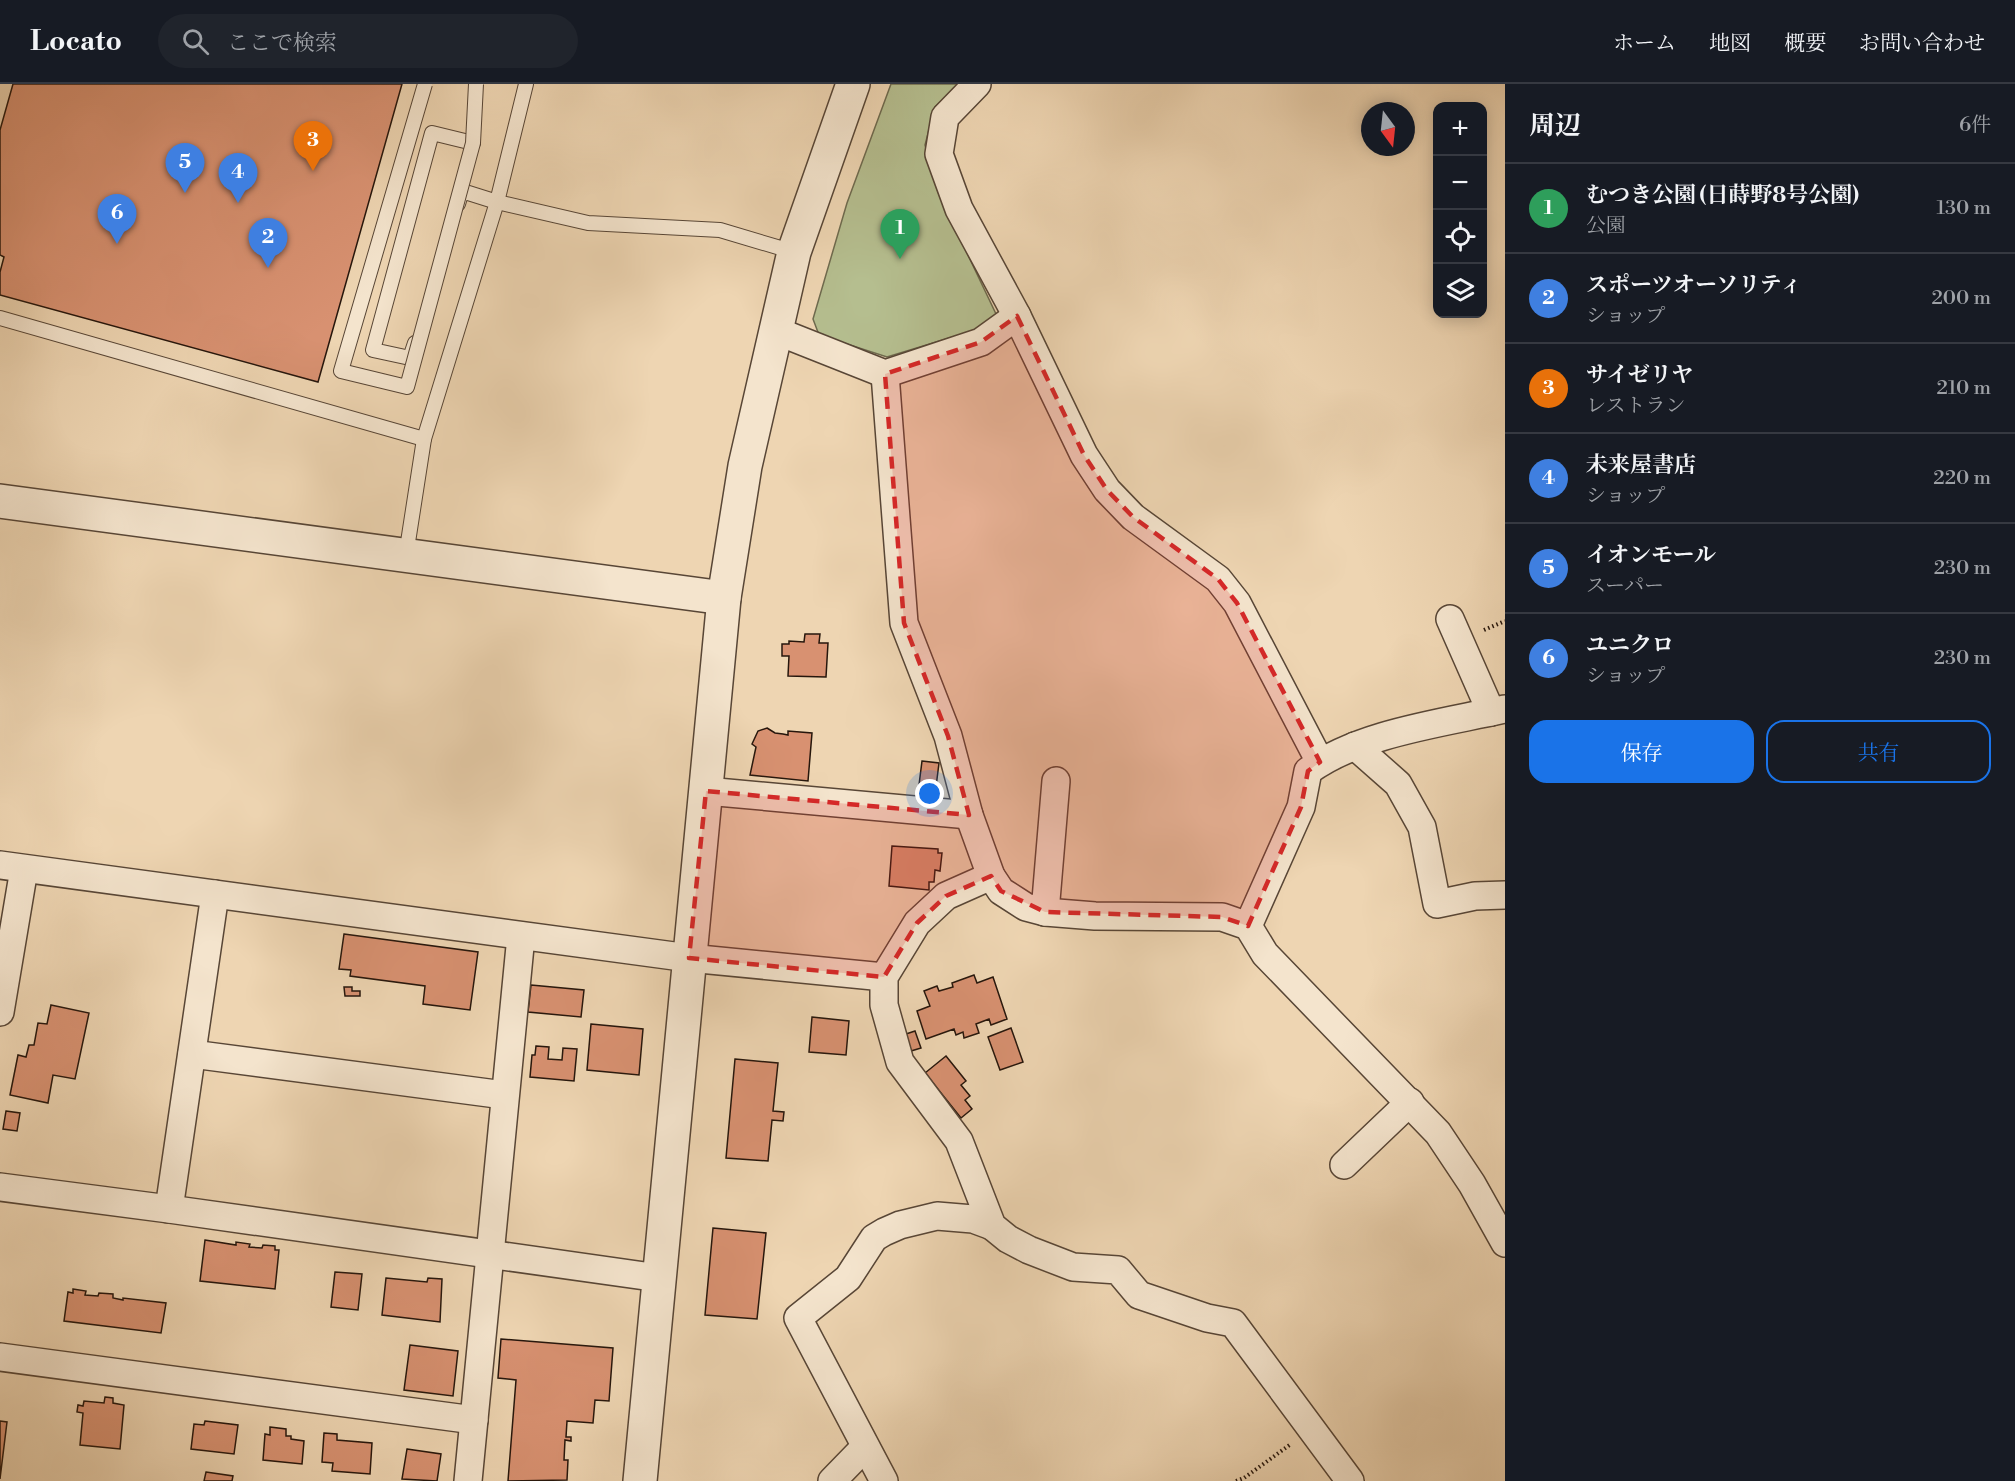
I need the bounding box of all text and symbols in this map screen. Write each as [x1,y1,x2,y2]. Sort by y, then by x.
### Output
search box [158,14,578,68]
text: Locato [30,24,122,59]
icon: search [179,25,212,58]
text: ここで検索 [227,30,337,57]
text: ホーム [1613,31,1676,57]
text: 地図 [1709,31,1751,57]
text: 概要 [1784,31,1826,57]
text: お問い合わせ [1859,31,1985,57]
north arrow [1361,102,1415,156]
map controls [1433,102,1487,318]
button: + [1433,102,1487,156]
text: 周辺 [1529,110,1581,142]
text: 6件 [1959,113,1991,138]
pin: 3 [294,122,332,171]
pin: 5 [166,144,204,193]
pin: 4 [218,154,258,203]
button: − [1433,156,1487,210]
text: むつき公園 (日蒔野8号公園) [1586,182,1859,209]
pin: 6 [98,194,136,244]
text: 1 [1544,196,1553,221]
text: 130 m [1936,196,1991,221]
pin: 1 [880,210,920,259]
button: locate [1433,210,1487,264]
text: 公園 [1586,214,1626,239]
pin: 2 [248,218,288,268]
button: layers [1433,264,1487,318]
text: スポーツオーソリティ [1586,272,1802,299]
text: 2 [1542,286,1555,311]
text: 200 m [1931,286,1991,311]
text: ショップ [1586,304,1666,329]
text: サイゼリヤ [1586,362,1693,389]
text: 3 [1542,376,1555,401]
text: 210 m [1936,376,1991,401]
text: レストラン [1586,394,1685,419]
text: 未来屋書店 [1586,452,1696,479]
text: 4 [1542,466,1555,491]
text: 220 m [1933,466,1991,491]
text: ショップ [1586,484,1666,509]
text: イオンモール [1586,542,1716,569]
text: 5 [1542,556,1555,581]
text: 230 m [1934,556,1991,581]
text: スーパー [1586,574,1664,599]
text: ユニクロ [1586,632,1674,659]
text: 6 [1542,646,1555,671]
text: 230 m [1934,646,1991,671]
text: ショップ [1586,664,1666,689]
button: 保存 [1529,720,1754,783]
button: 共有 [1766,720,1991,783]
your location [915,779,944,808]

